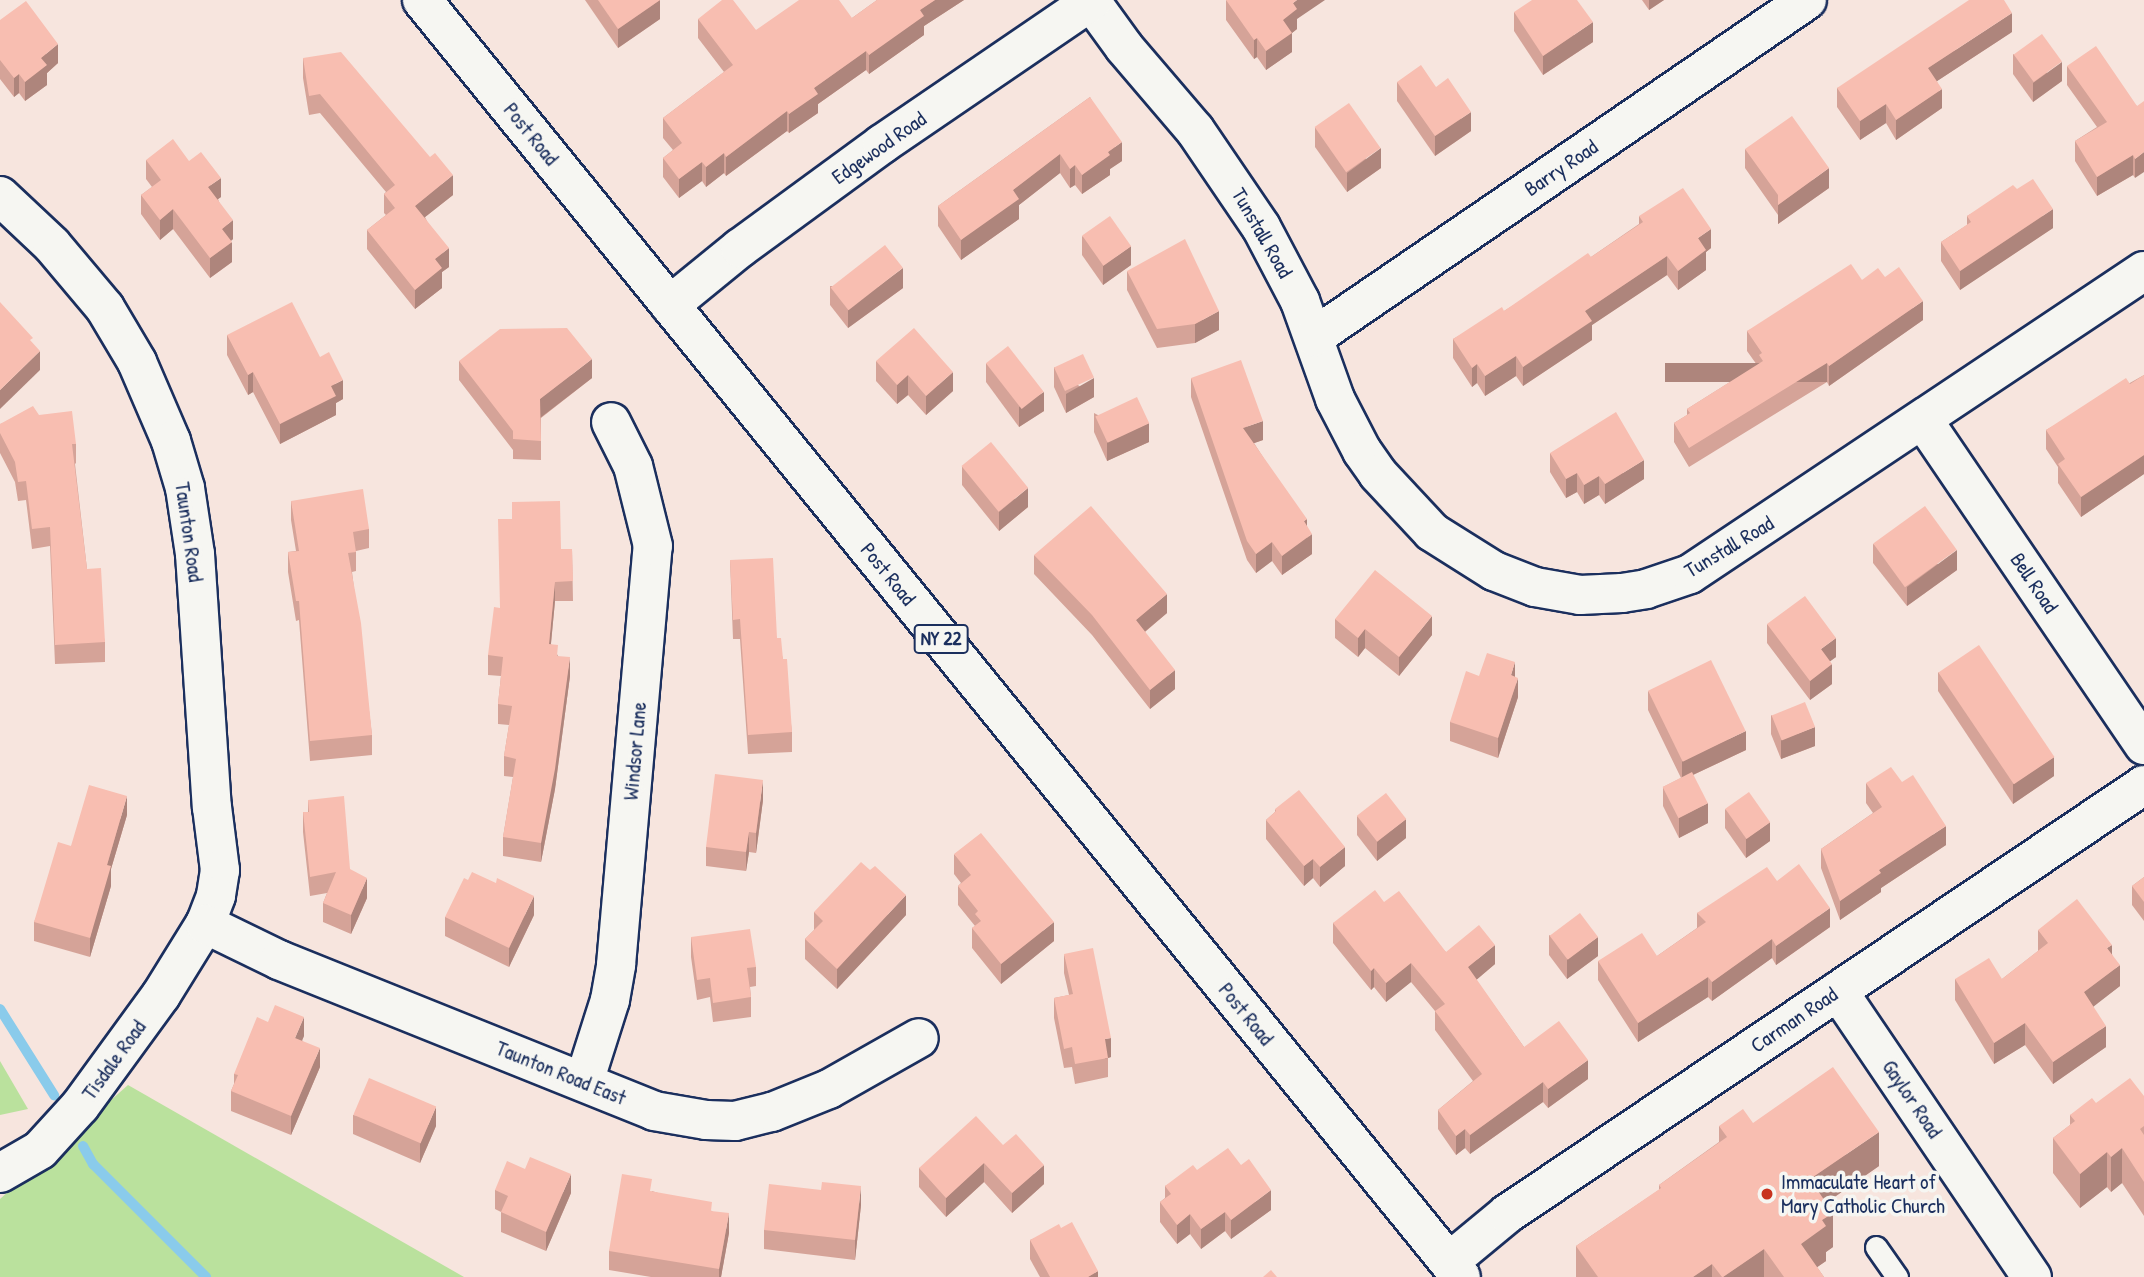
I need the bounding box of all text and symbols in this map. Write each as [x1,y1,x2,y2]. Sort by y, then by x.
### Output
street label: Post Road [498,98,564,170]
street label: Edgewood Road [827,106,931,190]
street label: Barry Road [1519,134,1603,202]
street label: Tunstall Road [1226,184,1298,282]
street label: Taunton Road [170,481,208,583]
street label: Tunstall Road [1680,511,1778,583]
street label: Post Road [855,538,921,610]
street label: Bell Road [2005,548,2063,618]
road number: NY 22 [913,624,969,654]
street label: Windsor Lane [618,701,652,801]
street label: Post Road [1213,978,1279,1050]
street label: Carman Road [1746,982,1842,1058]
street label: Tisdale Road [77,1015,151,1105]
street label: Taunton Road East [492,1035,630,1111]
street label: Gaylor Road [1877,1055,1947,1143]
place label: Immaculate Heart of Mary Catholic Church [1781,1169,1945,1219]
marker: Immaculate Heart of Mary Catholic Church [1759,1186,1775,1202]

